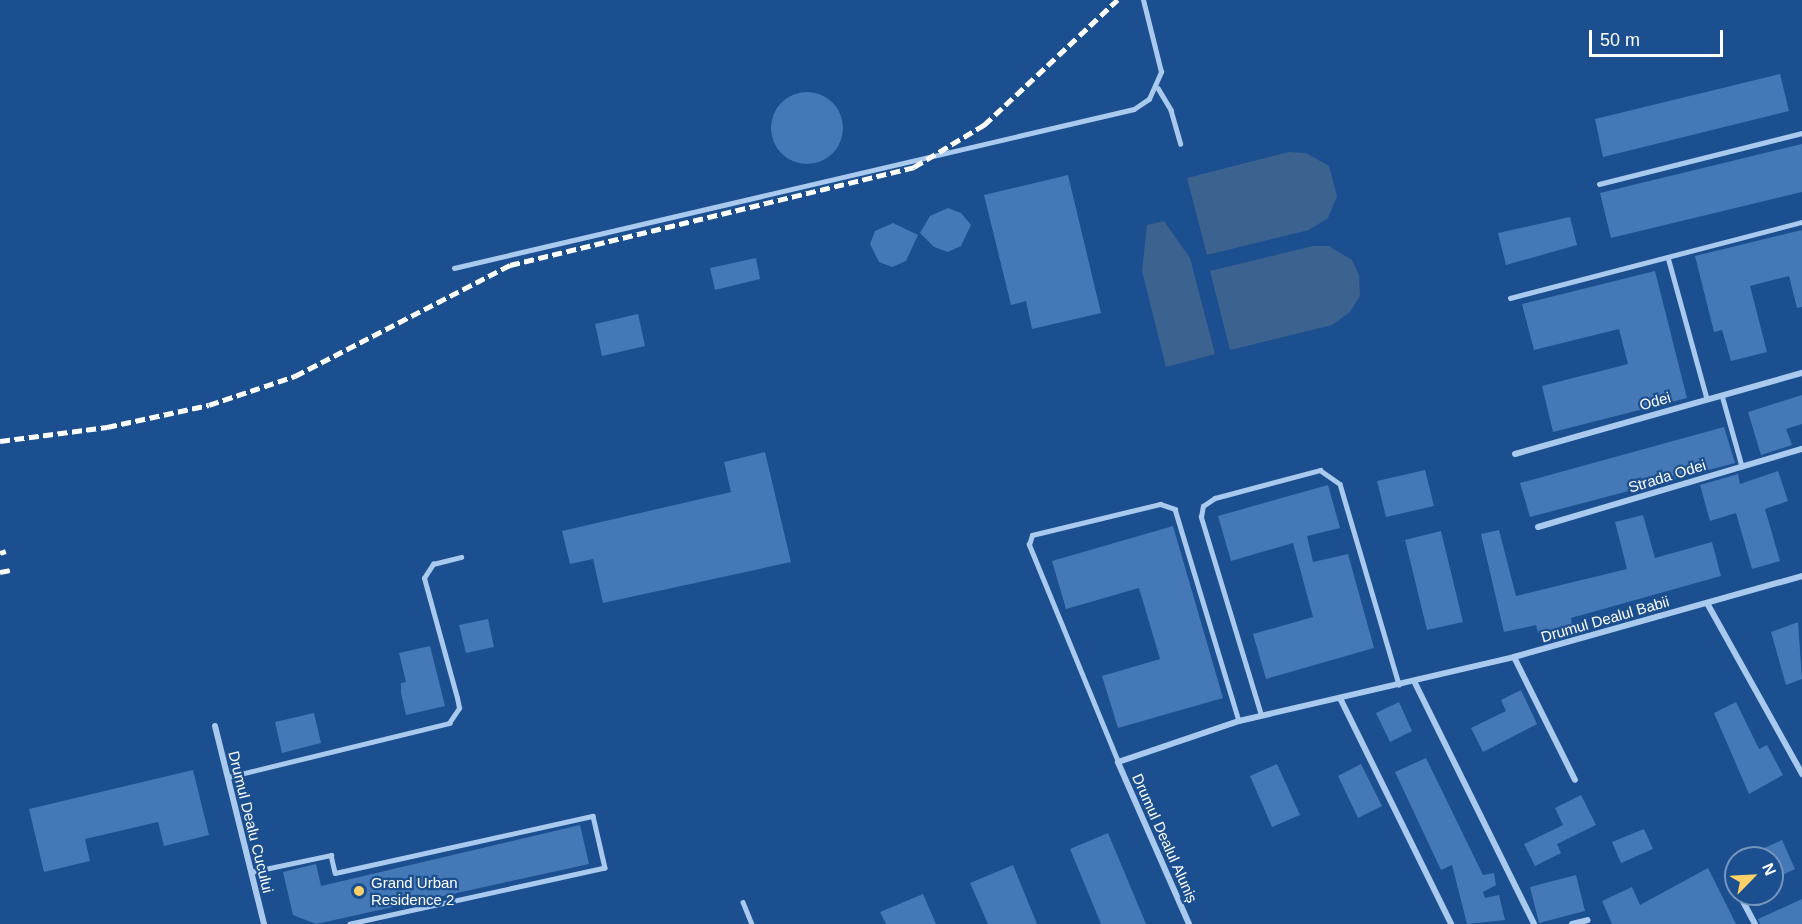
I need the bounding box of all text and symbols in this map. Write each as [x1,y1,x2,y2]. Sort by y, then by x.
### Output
scale bar [1592,18,1726,56]
text: 50 m [1600,30,1640,50]
street label: Odei [1637,388,1673,414]
street label: Strada Odei [1626,456,1708,496]
street label: Drumul Dealul Babii [1539,592,1671,646]
street label: Drumul Dealu Cucului [225,749,277,895]
street label: Drumul Dealul Aluniș [1128,770,1202,906]
north arrow [1724,846,1784,906]
text: N [1759,861,1779,878]
place label: Grand Urban Residence 2 [371,873,458,908]
marker: Grand Urban Residence 2 [352,884,366,898]

